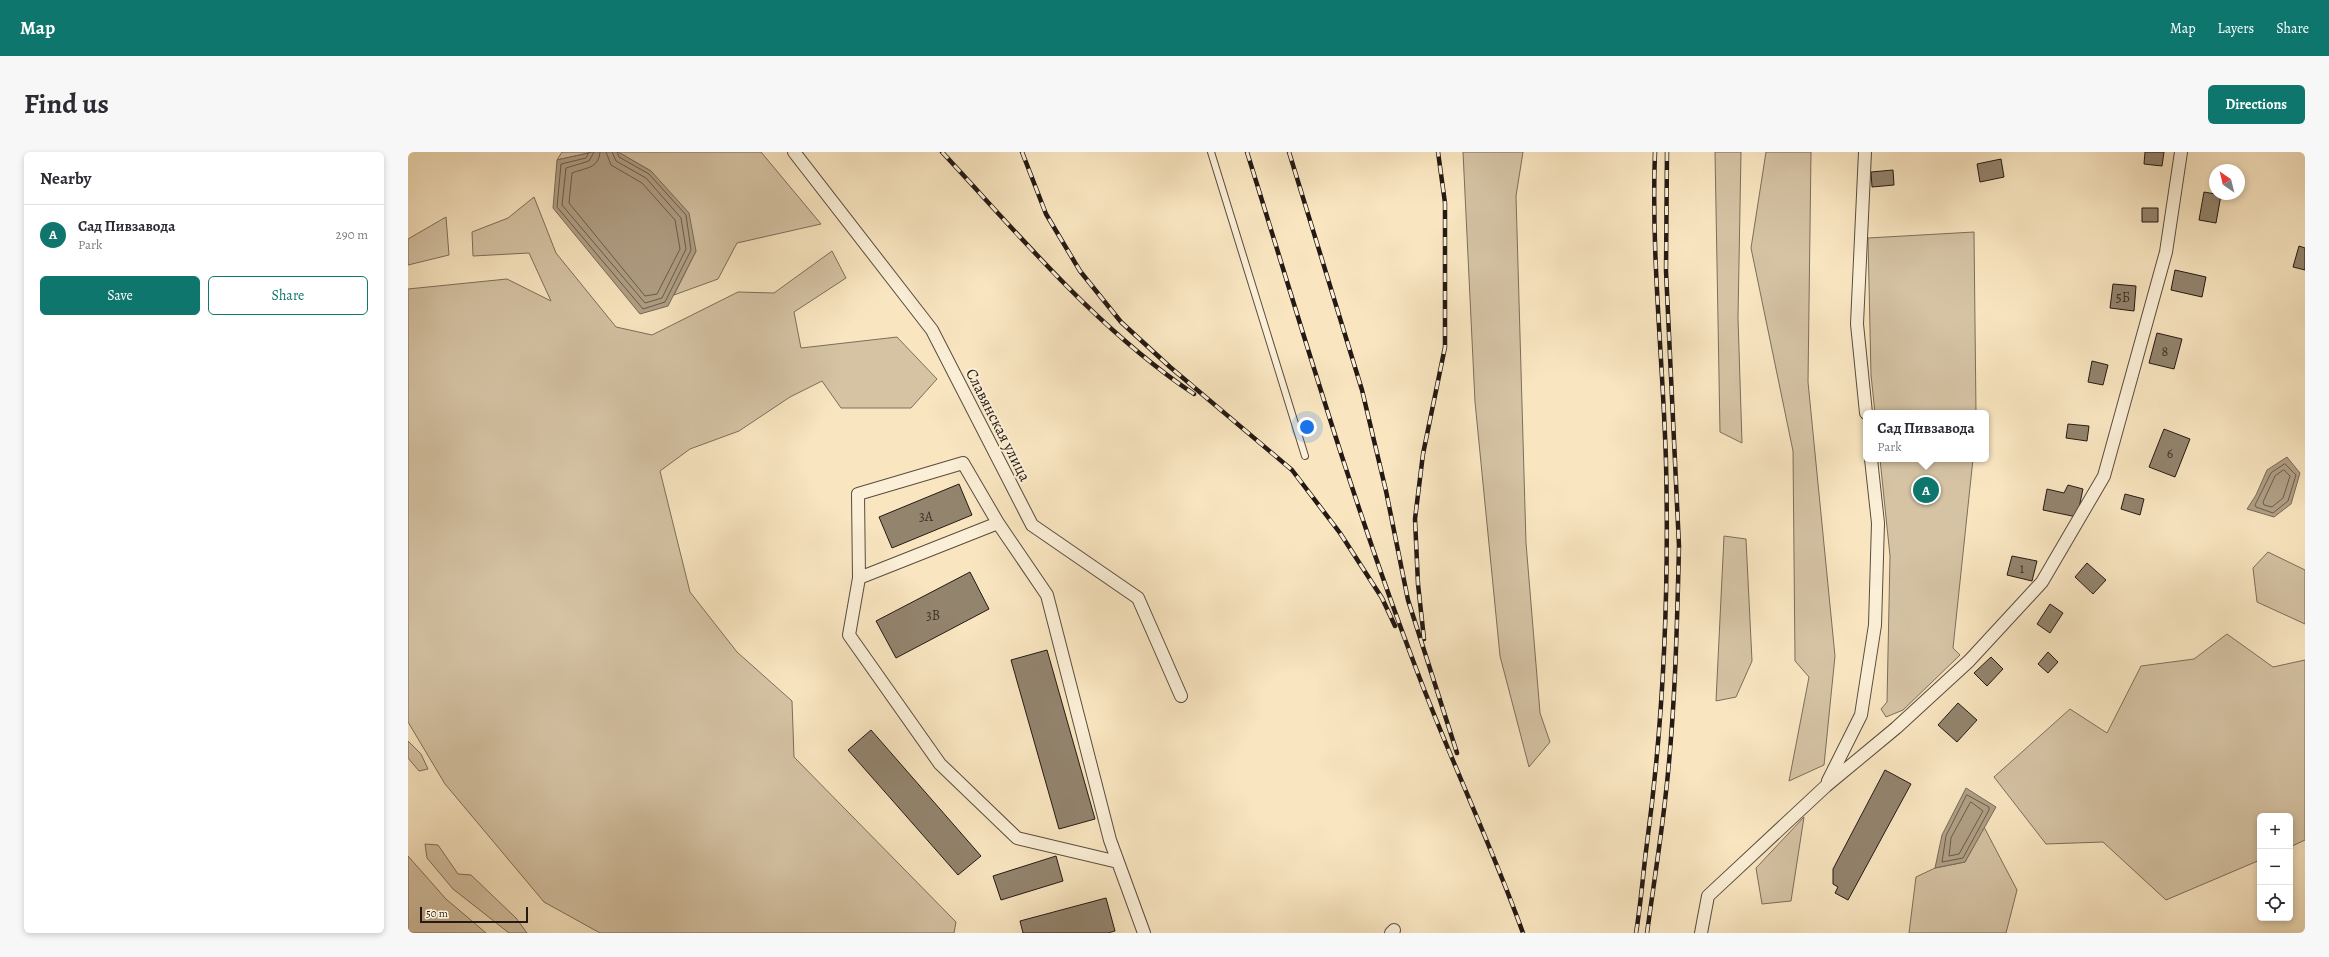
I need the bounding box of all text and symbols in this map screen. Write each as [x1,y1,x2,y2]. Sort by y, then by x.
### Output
text: Map [20,15,55,41]
text: Map [2170,19,2196,38]
text: Layers [2218,19,2254,38]
text: Share [2276,19,2309,38]
text: Find us [24,85,109,123]
button: Directions [2208,85,2305,124]
north arrow [2209,164,2245,200]
text: Nearby [40,167,91,190]
text: Сад Пивзавода [78,216,175,236]
text: A [49,226,57,243]
text: 290 m [336,226,368,243]
text: Park [78,236,102,253]
button: Save [40,276,200,315]
button: Share [208,276,368,315]
house number: 5Б [2116,288,2130,307]
house number: 8 [2162,342,2169,361]
street label: Славянская улица [960,365,1036,486]
popup [1863,410,1989,462]
your location [1297,417,1317,437]
text: Сад Пивзавода [1877,418,1975,438]
text: Park [1877,438,1902,455]
house number: 6 [2167,444,2173,463]
pin: A [1913,475,1939,505]
house number: 3А [919,507,934,526]
house number: 1 [2020,559,2025,578]
house number: 3В [926,606,940,625]
map controls [2257,813,2293,921]
button: + [2257,813,2293,849]
button: − [2257,849,2293,885]
button: locate [2257,885,2293,921]
scale bar [420,905,528,924]
text: 50 m [426,906,448,921]

